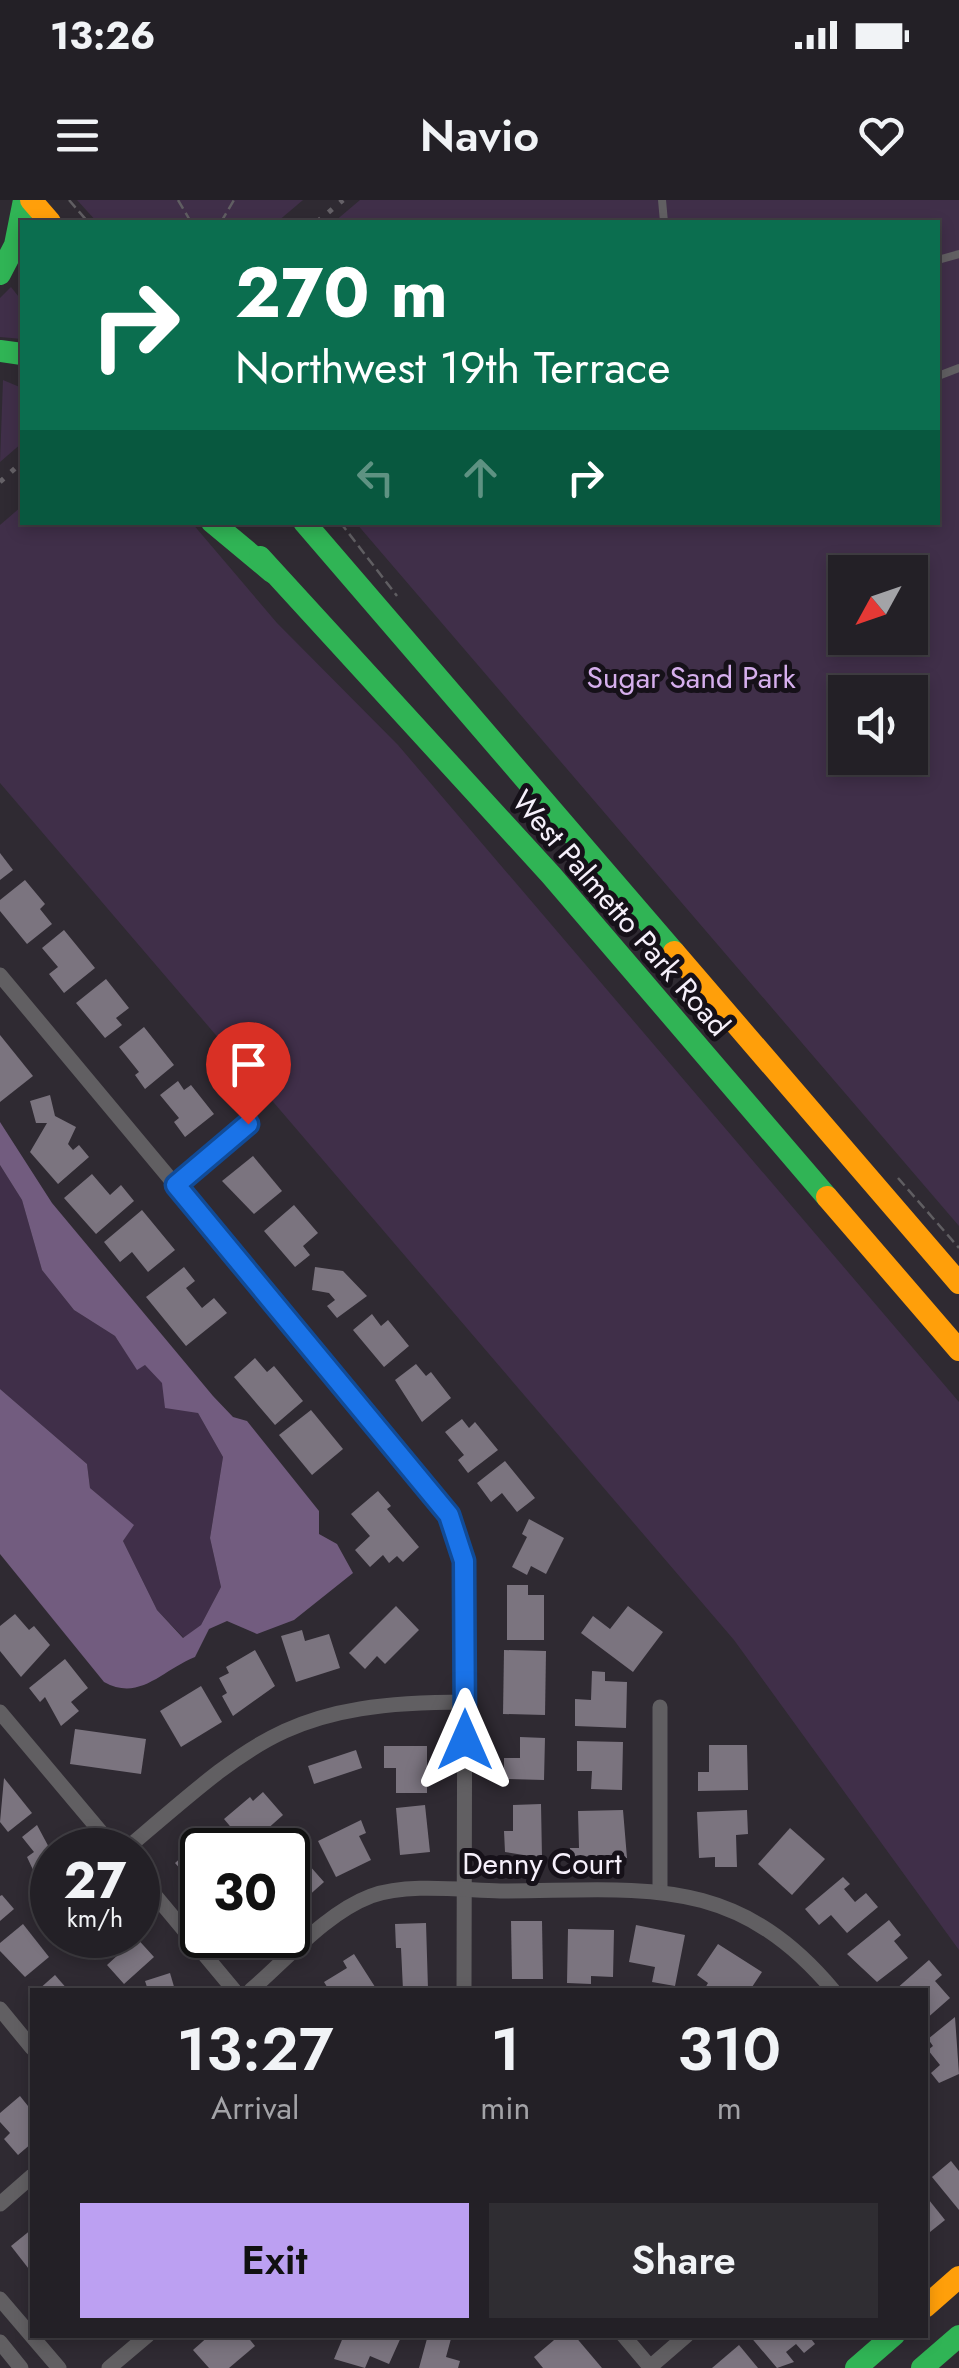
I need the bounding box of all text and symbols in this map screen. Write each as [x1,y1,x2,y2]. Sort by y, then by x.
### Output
text: 13:26 [50,8,156,63]
text: Navio [420,103,539,168]
icon: menu [50,108,105,163]
icon: heart [854,108,909,163]
text: 270 m [235,242,448,343]
icon: right [70,260,200,390]
text: Northwest 19th Terrace [235,335,671,400]
icon: left [348,450,403,505]
icon: ahead [453,450,508,505]
icon: right [558,450,613,505]
north arrow [828,555,928,655]
map controls [828,555,928,775]
park label: Sugar Sand Park [586,656,796,699]
button: sound [828,675,928,775]
street label: West Palmetto Park Road [502,781,740,1045]
pin [206,1022,291,1125]
icon: arrive [221,1037,276,1092]
position arrow [413,1688,517,1792]
speed limit sign: 30 [180,1828,310,1958]
street label: Denny Court [462,1842,623,1885]
text: 27 [64,1844,126,1917]
text: km/h [67,1900,123,1936]
text: 13:27 [177,2006,334,2093]
text: 1 [491,2006,520,2093]
text: 310 [677,2006,781,2093]
text: Arrival [211,2085,299,2131]
text: min [480,2085,530,2131]
text: m [717,2085,742,2131]
button: Exit [80,2203,469,2318]
button: Share [489,2203,878,2318]

